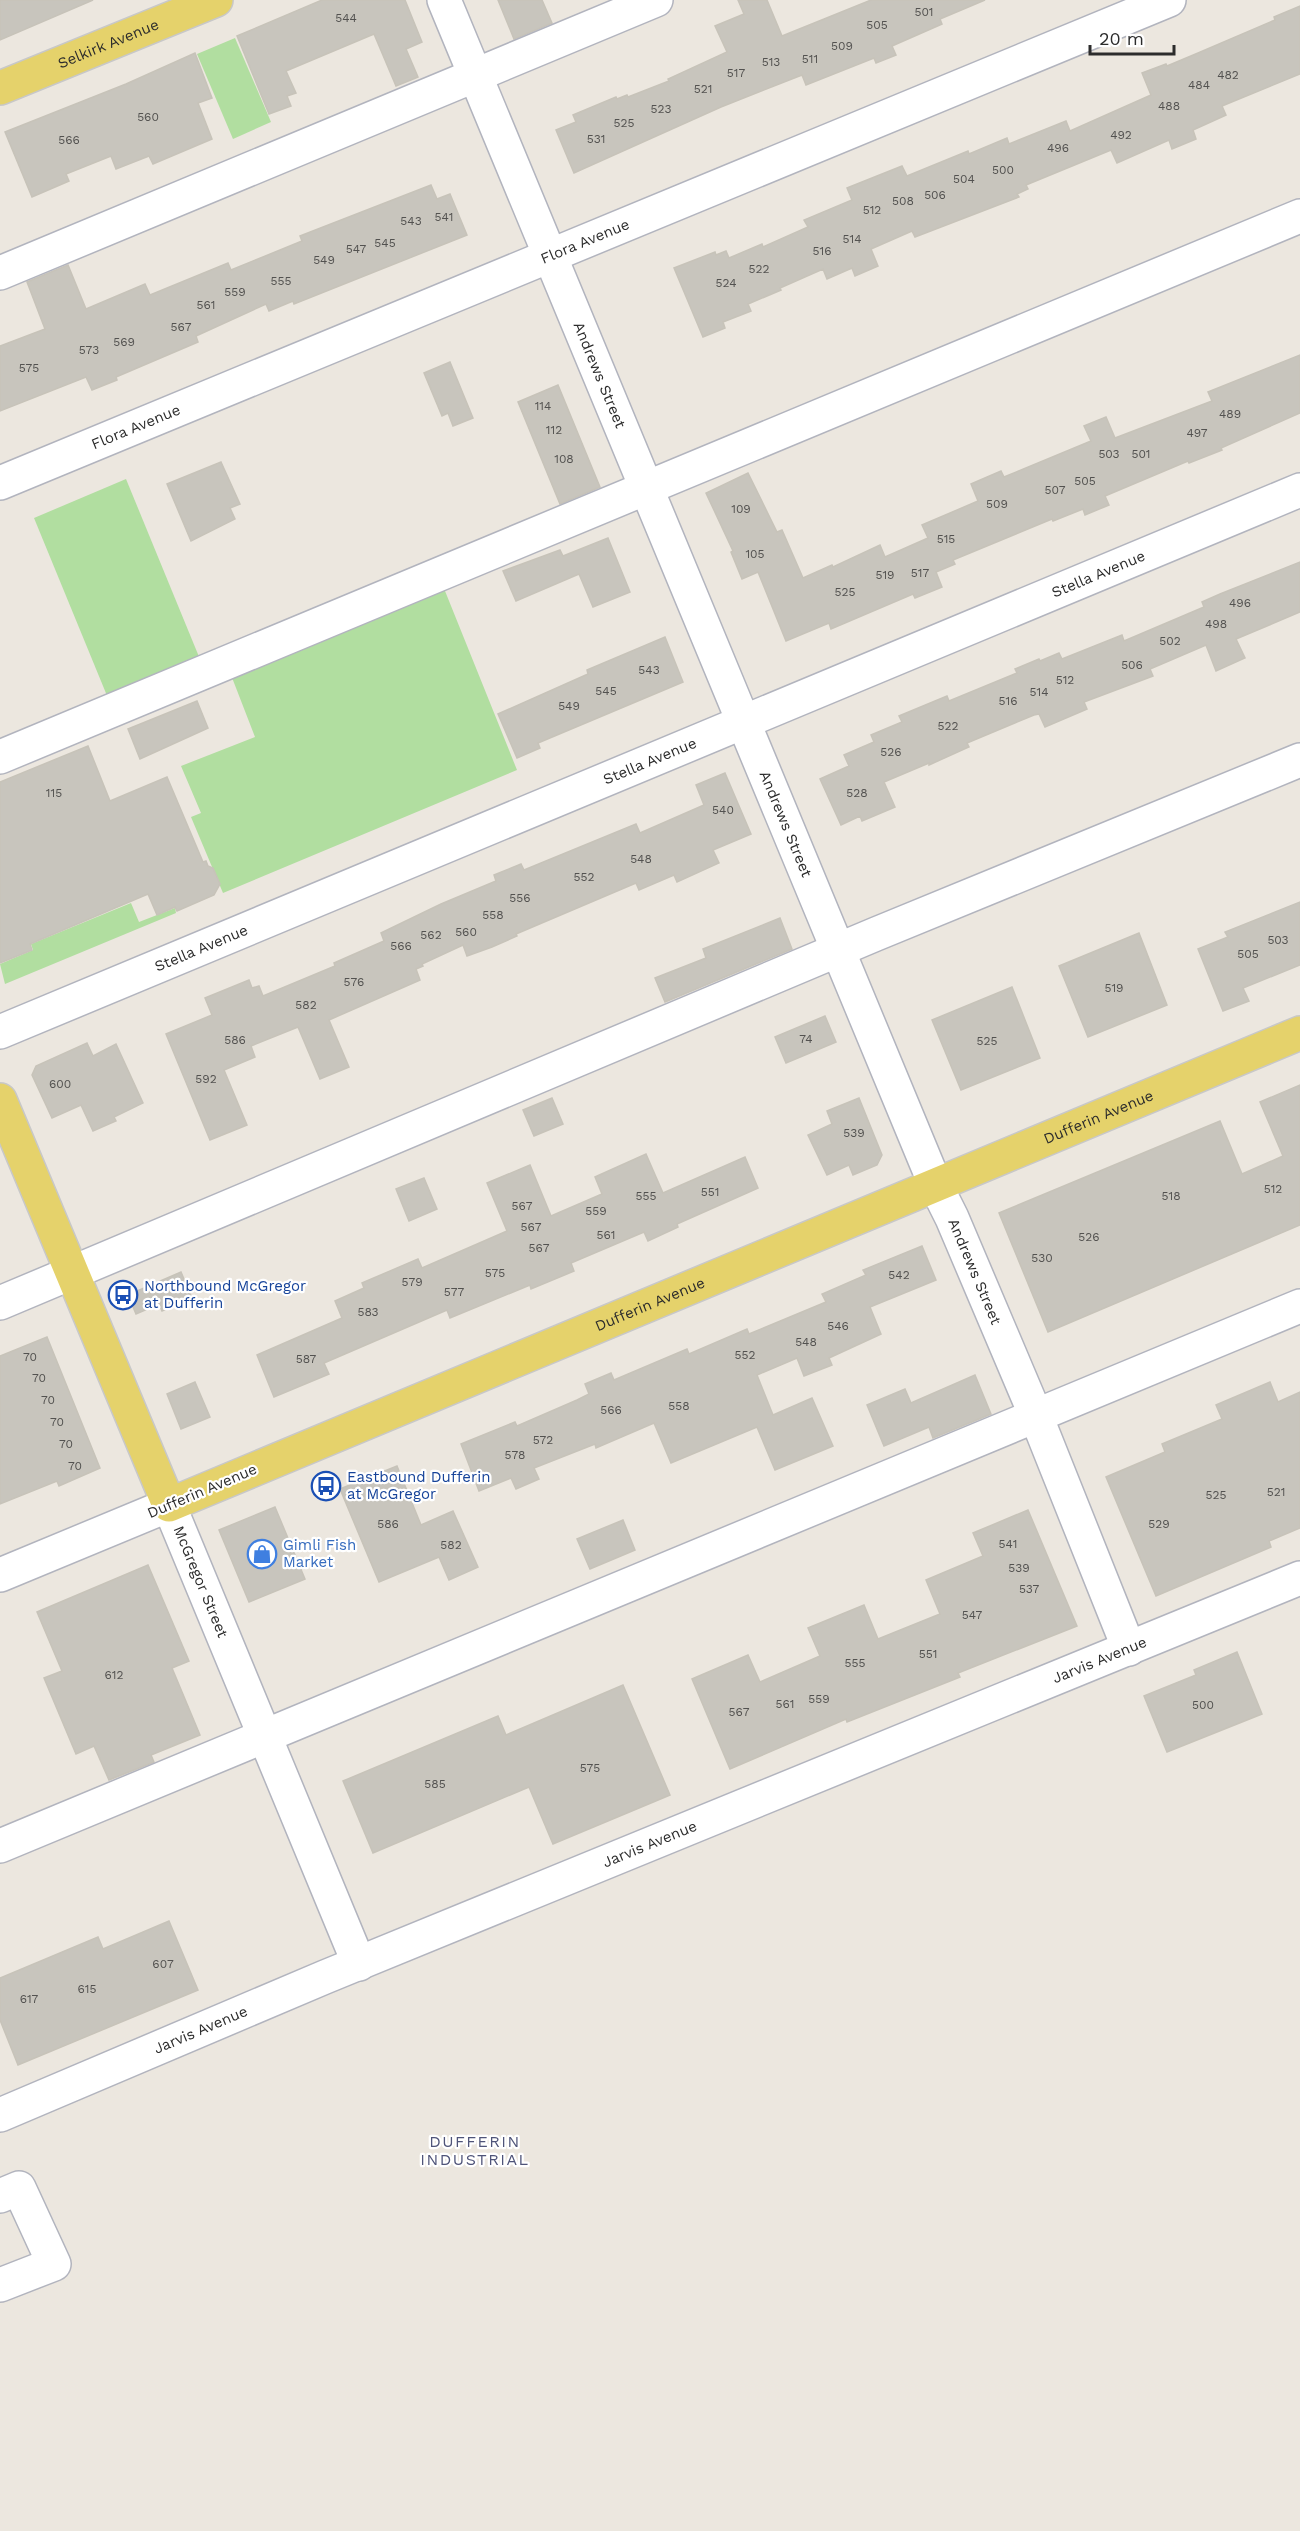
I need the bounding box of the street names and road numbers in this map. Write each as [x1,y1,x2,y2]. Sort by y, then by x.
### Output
street label: Selkirk Avenue [55,15,161,72]
street label: Flora Avenue [538,215,632,268]
street label: Andrews Street [569,319,630,432]
street label: Flora Avenue [89,401,183,453]
street label: Stella Avenue [1049,547,1148,602]
street label: Stella Avenue [600,734,699,789]
street label: Andrews Street [756,768,816,881]
street label: Stella Avenue [152,921,251,976]
street label: Dufferin Avenue [1041,1086,1156,1148]
street label: Andrews Street [944,1216,1005,1328]
street label: Dufferin Avenue [592,1273,708,1335]
street label: Dufferin Avenue [145,1460,259,1522]
street label: McGregor Street [170,1523,232,1641]
street label: Jarvis Avenue [1050,1633,1149,1687]
street label: Jarvis Avenue [600,1817,700,1871]
street label: Jarvis Avenue [151,2002,250,2058]

